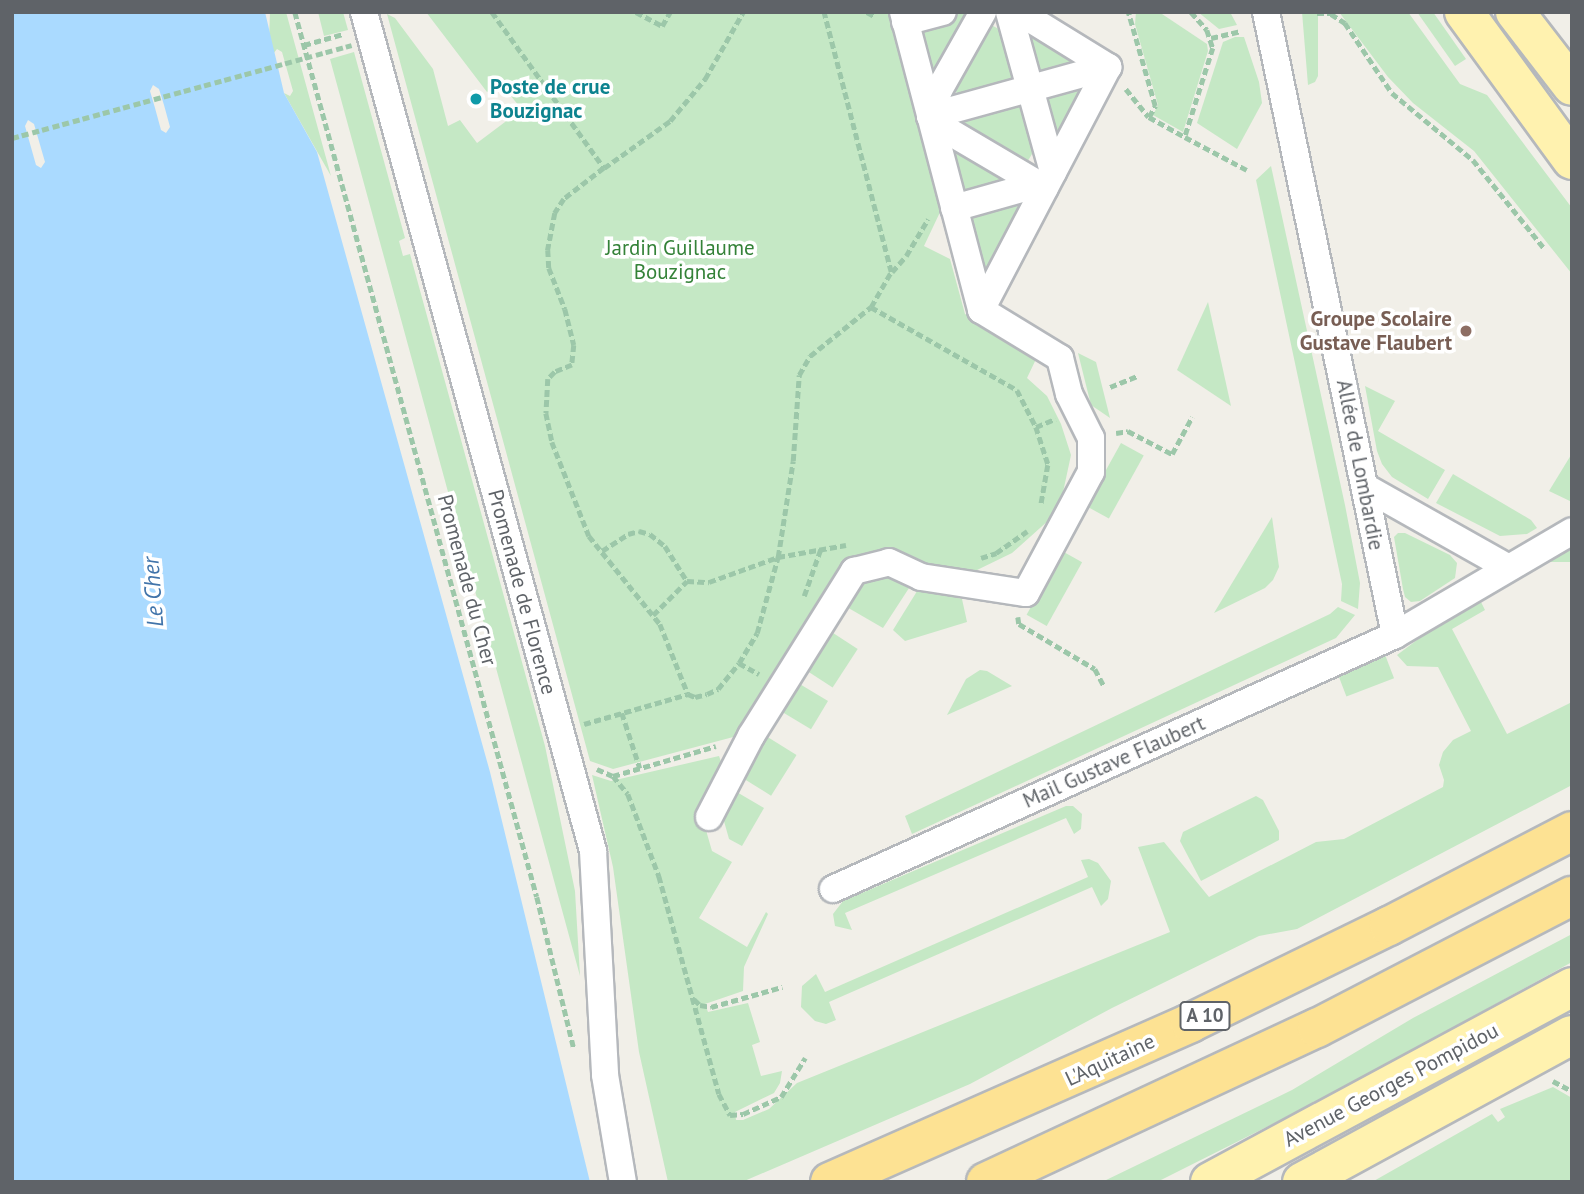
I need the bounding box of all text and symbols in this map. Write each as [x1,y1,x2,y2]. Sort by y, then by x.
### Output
place label: Poste de crue Bouzignac [490,74,610,124]
marker: Poste de crue Bouzignac [468,91,484,107]
park label: Jardin Guillaume Bouzignac [605,235,755,285]
place label: Groupe Scolaire Gustave Flaubert [1300,306,1452,356]
marker: Groupe Scolaire Gustave Flaubert [1458,323,1474,339]
street label: Allée de Lombardie [1331,378,1389,552]
street label: Promenade de Florence [482,487,562,697]
street label: Promenade du Cher [432,492,502,668]
water label: Le Cher [137,556,169,628]
street label: Mail Gustave Flaubert [1019,710,1209,814]
road number: A 10 [1179,1000,1231,1032]
street label: Avenue Georges Pompidou [1279,1018,1503,1152]
street label: L'Aquitaine [1061,1028,1159,1092]

